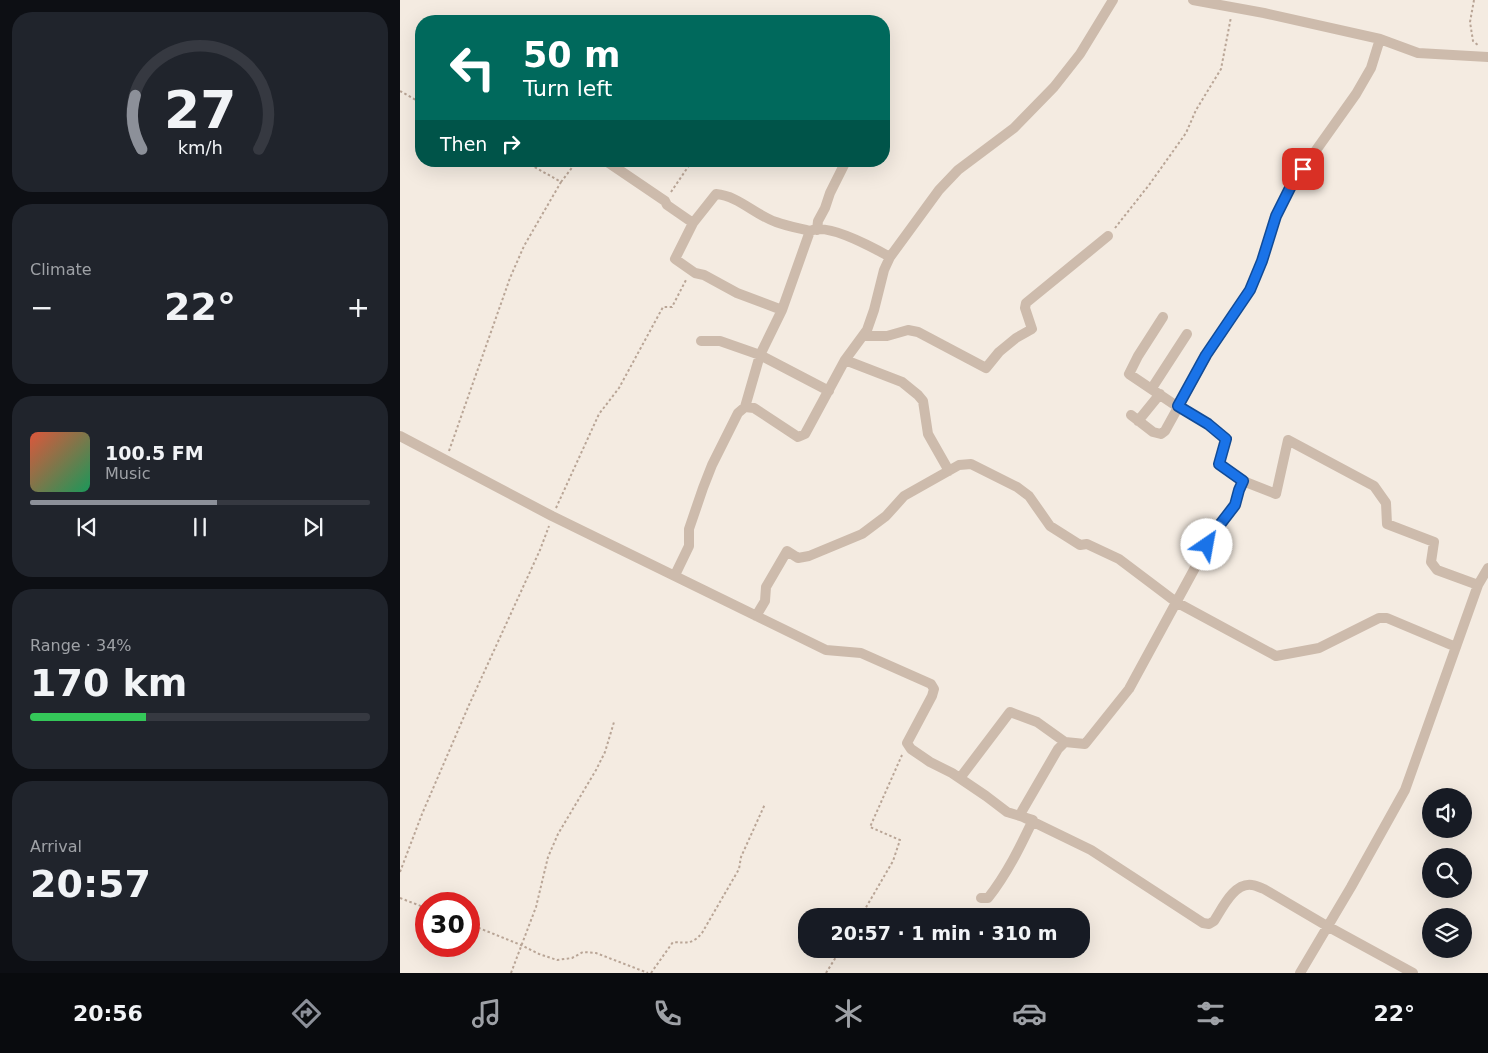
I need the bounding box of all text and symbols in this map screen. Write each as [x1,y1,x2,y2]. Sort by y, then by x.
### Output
icon: left [440,35,505,100]
text: 50 m [523,35,620,75]
text: Turn left [523,76,612,101]
text: 27 [164,80,236,140]
icon: right [497,130,525,158]
text: Then [440,133,487,155]
text: km/h [177,137,223,158]
pin [1282,148,1324,190]
icon: arrive [1289,155,1317,183]
text: Climate [30,260,92,279]
text: 22° [164,285,236,329]
text: − [30,291,53,324]
text: + [347,291,370,324]
text: 100.5 FM [105,442,204,464]
text: Music [105,464,151,483]
icon: previous [73,513,101,541]
icon: pause [186,513,214,541]
icon: next [299,513,327,541]
position arrow [1180,518,1232,570]
text: Range · 34% [30,636,132,655]
text: 170 km [30,661,187,705]
map controls [1422,788,1472,958]
button: sound [1422,788,1472,838]
text: Arrival [30,837,82,856]
button: search [1422,848,1472,898]
text: 20:57 [30,862,151,906]
speed limit sign: 30 [415,892,480,957]
button: layers [1422,908,1472,958]
text: 20:57 · 1 min · 310 m [830,922,1058,944]
icon: directions [289,996,324,1031]
icon: music [469,996,504,1031]
icon: phone [650,996,685,1031]
icon: climate [831,996,866,1031]
icon: car [1012,996,1047,1031]
icon: filters [1193,996,1228,1031]
text: 20:56 [73,1001,143,1026]
text: 22° [1373,1001,1415,1026]

